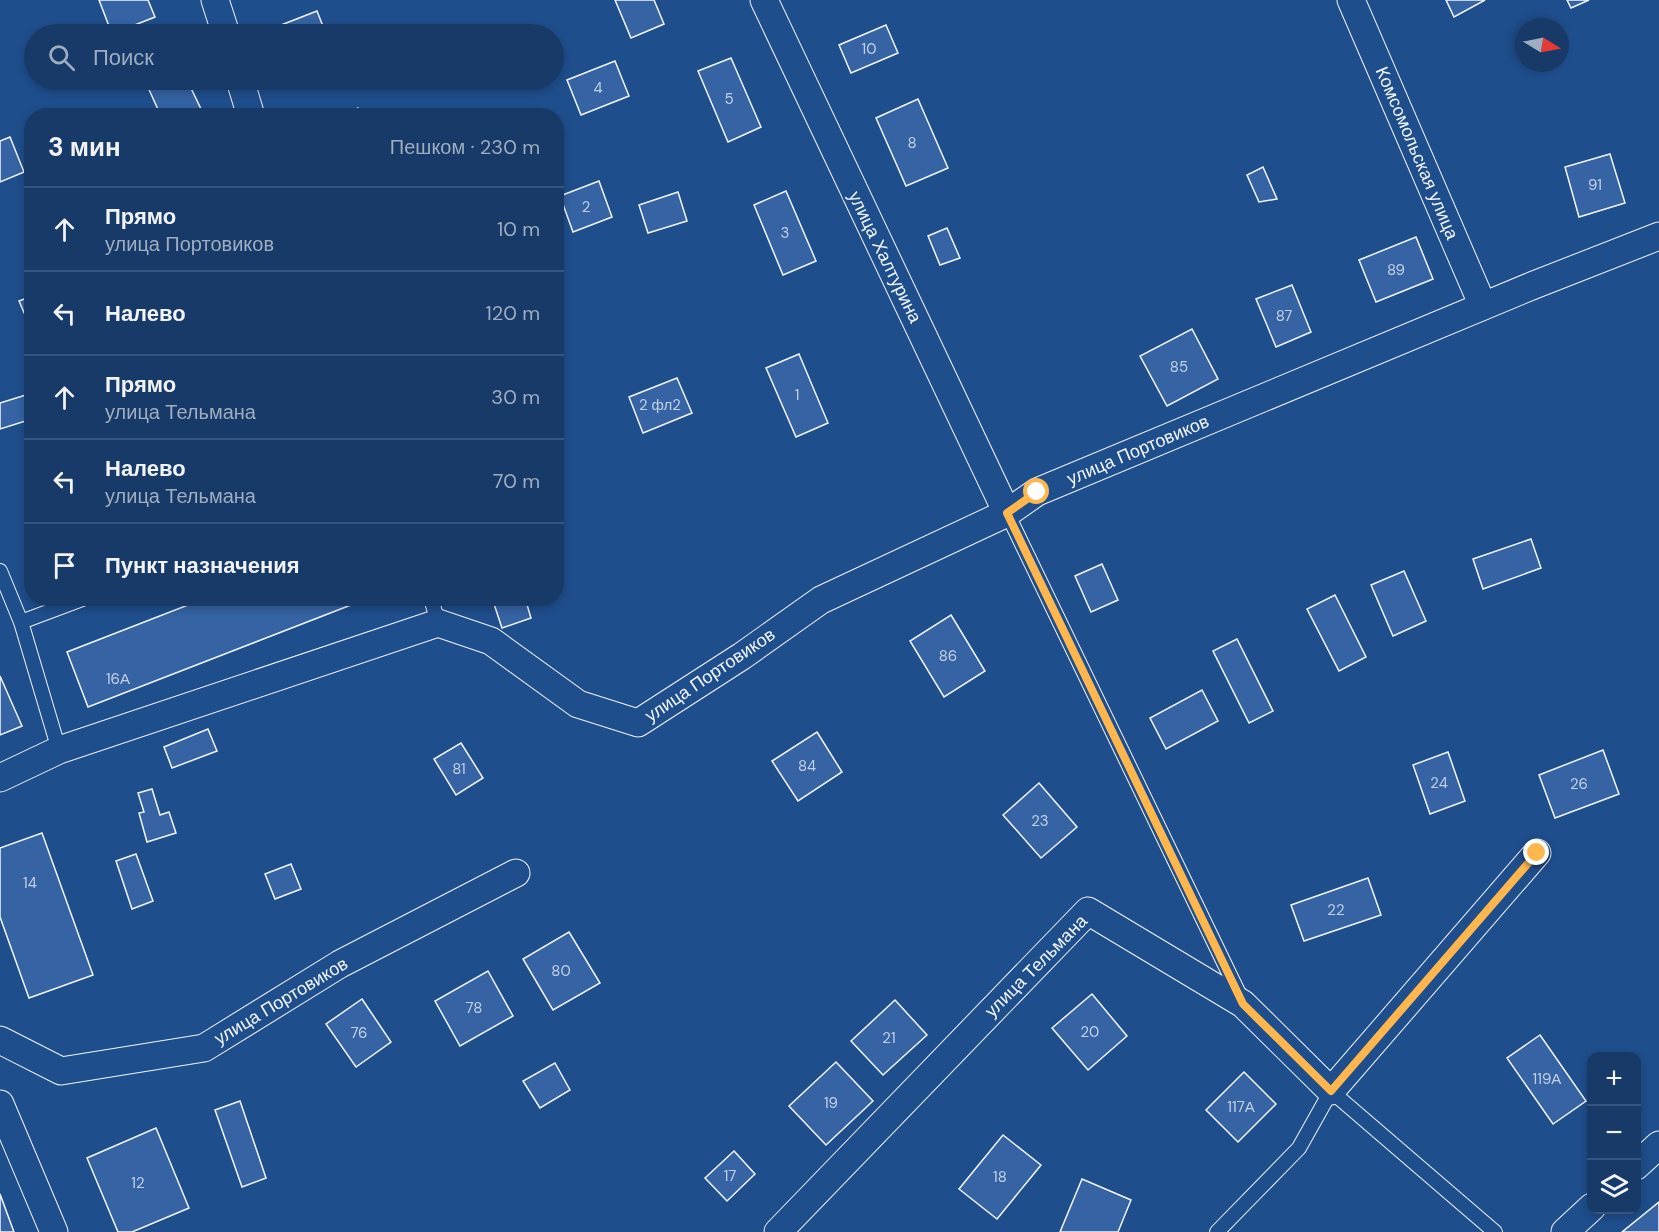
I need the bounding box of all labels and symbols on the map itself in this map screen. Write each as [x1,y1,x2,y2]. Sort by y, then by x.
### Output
north arrow [1515,18,1569,72]
house number: 10 [862,39,876,59]
street label: Комсомольская улица [1370,63,1465,244]
house number: 4 [593,78,603,98]
house number: 5 [724,89,734,109]
house number: 8 [907,133,917,153]
house number: 91 [1588,175,1602,195]
street label: улица Халтурина [843,187,928,328]
house number: 2 [582,197,590,217]
house number: 3 [781,223,789,243]
house number: 89 [1387,260,1405,280]
house number: 87 [1276,306,1292,326]
house number: 85 [1170,357,1188,377]
house number: 1 [795,385,799,405]
house number: 2 фл2 [639,395,681,415]
street label: улица Портовиков [1063,409,1213,491]
route start [1023,478,1049,504]
street label: улица Портовиков [640,623,780,727]
house number: 86 [939,646,957,666]
house number: 16А [106,669,130,689]
house number: 84 [798,756,816,776]
house number: 81 [452,759,466,779]
house number: 24 [1430,773,1448,793]
house number: 26 [1570,774,1588,794]
house number: 23 [1031,811,1049,831]
route end [1523,839,1549,865]
house number: 14 [23,873,37,893]
house number: 22 [1327,900,1345,920]
street label: улица Тельмана [979,909,1093,1023]
street label: улица Портовиков [210,952,352,1050]
house number: 80 [551,961,571,981]
house number: 78 [466,998,482,1018]
house number: 20 [1081,1022,1099,1042]
house number: 76 [350,1023,368,1043]
house number: 21 [882,1028,896,1048]
house number: 119А [1533,1069,1561,1089]
house number: 19 [824,1093,838,1113]
house number: 117А [1227,1097,1255,1117]
house number: 17 [724,1166,736,1186]
house number: 18 [993,1167,1007,1187]
house number: 12 [131,1173,145,1193]

